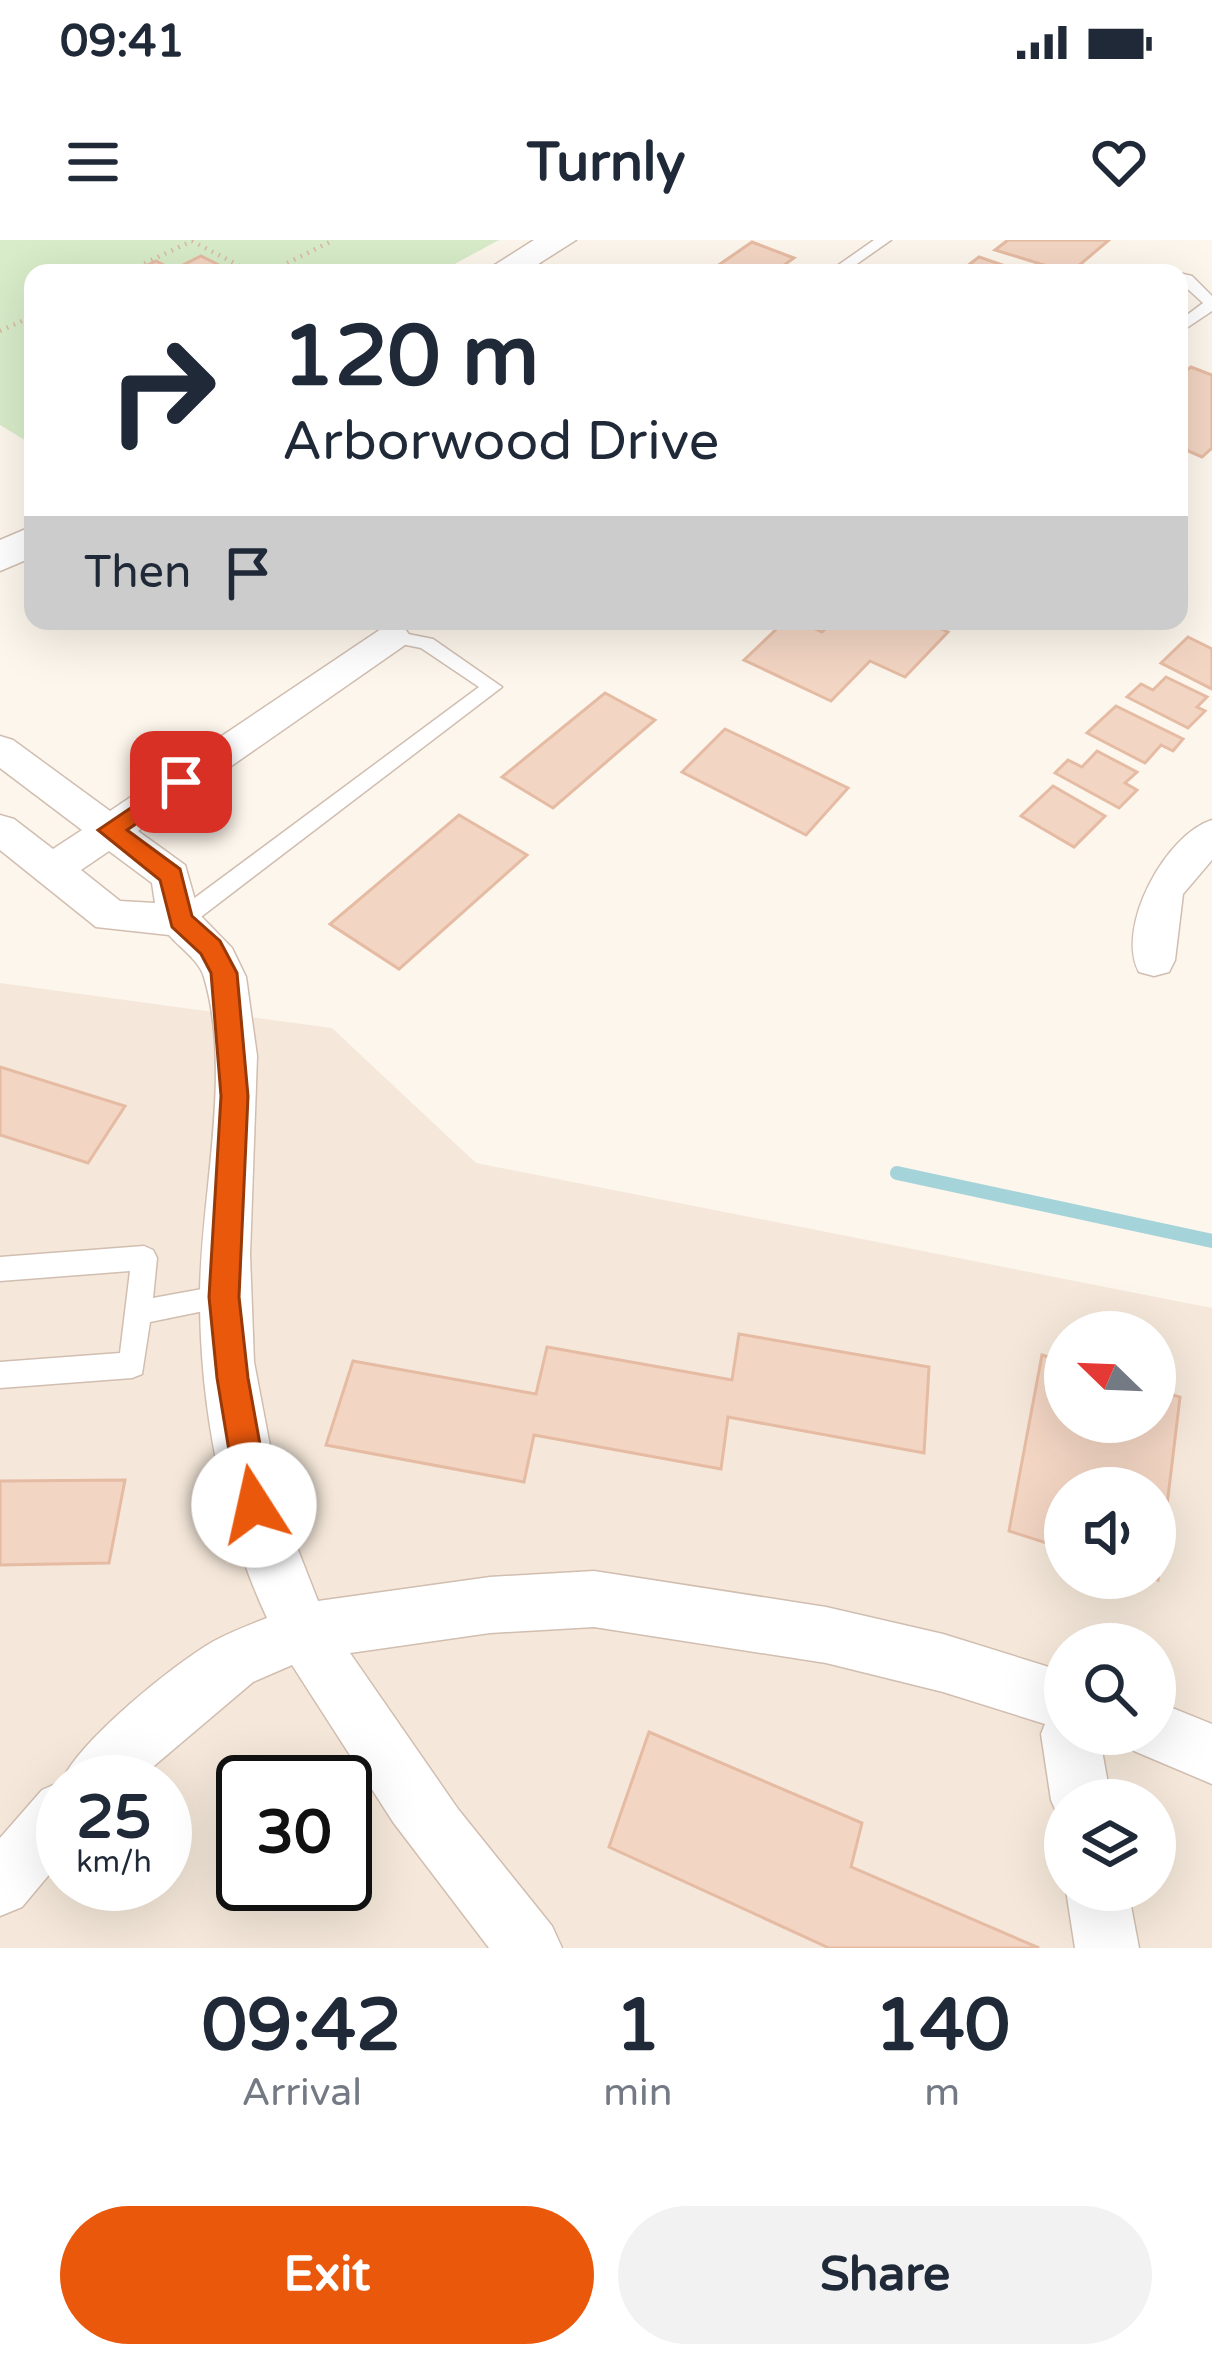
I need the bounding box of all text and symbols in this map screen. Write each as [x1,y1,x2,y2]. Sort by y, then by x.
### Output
text: 09:41 [60,15,185,69]
icon: menu [60,129,126,195]
icon: heart [1086,129,1152,195]
text: Turnly [527,130,685,195]
text: 120 m [282,307,539,408]
icon: right [84,312,240,468]
text: Arborwood Drive [282,409,719,474]
icon: arrive [215,540,281,606]
text: Then [84,546,191,600]
pin [130,731,232,833]
icon: arrive [148,749,214,815]
north arrow [1044,1311,1176,1443]
map controls [1044,1311,1176,1911]
position arrow [191,1442,317,1568]
button: sound [1044,1467,1176,1599]
button: search [1044,1623,1176,1755]
speed limit sign: 30 [216,1755,372,1911]
button: layers [1044,1779,1176,1911]
text: 25 [76,1782,152,1854]
text: km/h [76,1844,152,1881]
text: 09:42 [202,1983,401,2070]
text: 1 [615,1983,661,2070]
text: 140 [874,1983,1010,2070]
text: Arrival [241,2069,362,2116]
text: min [603,2069,673,2116]
text: m [924,2069,960,2116]
button: Exit [60,2206,594,2344]
button: Share [618,2206,1152,2344]

